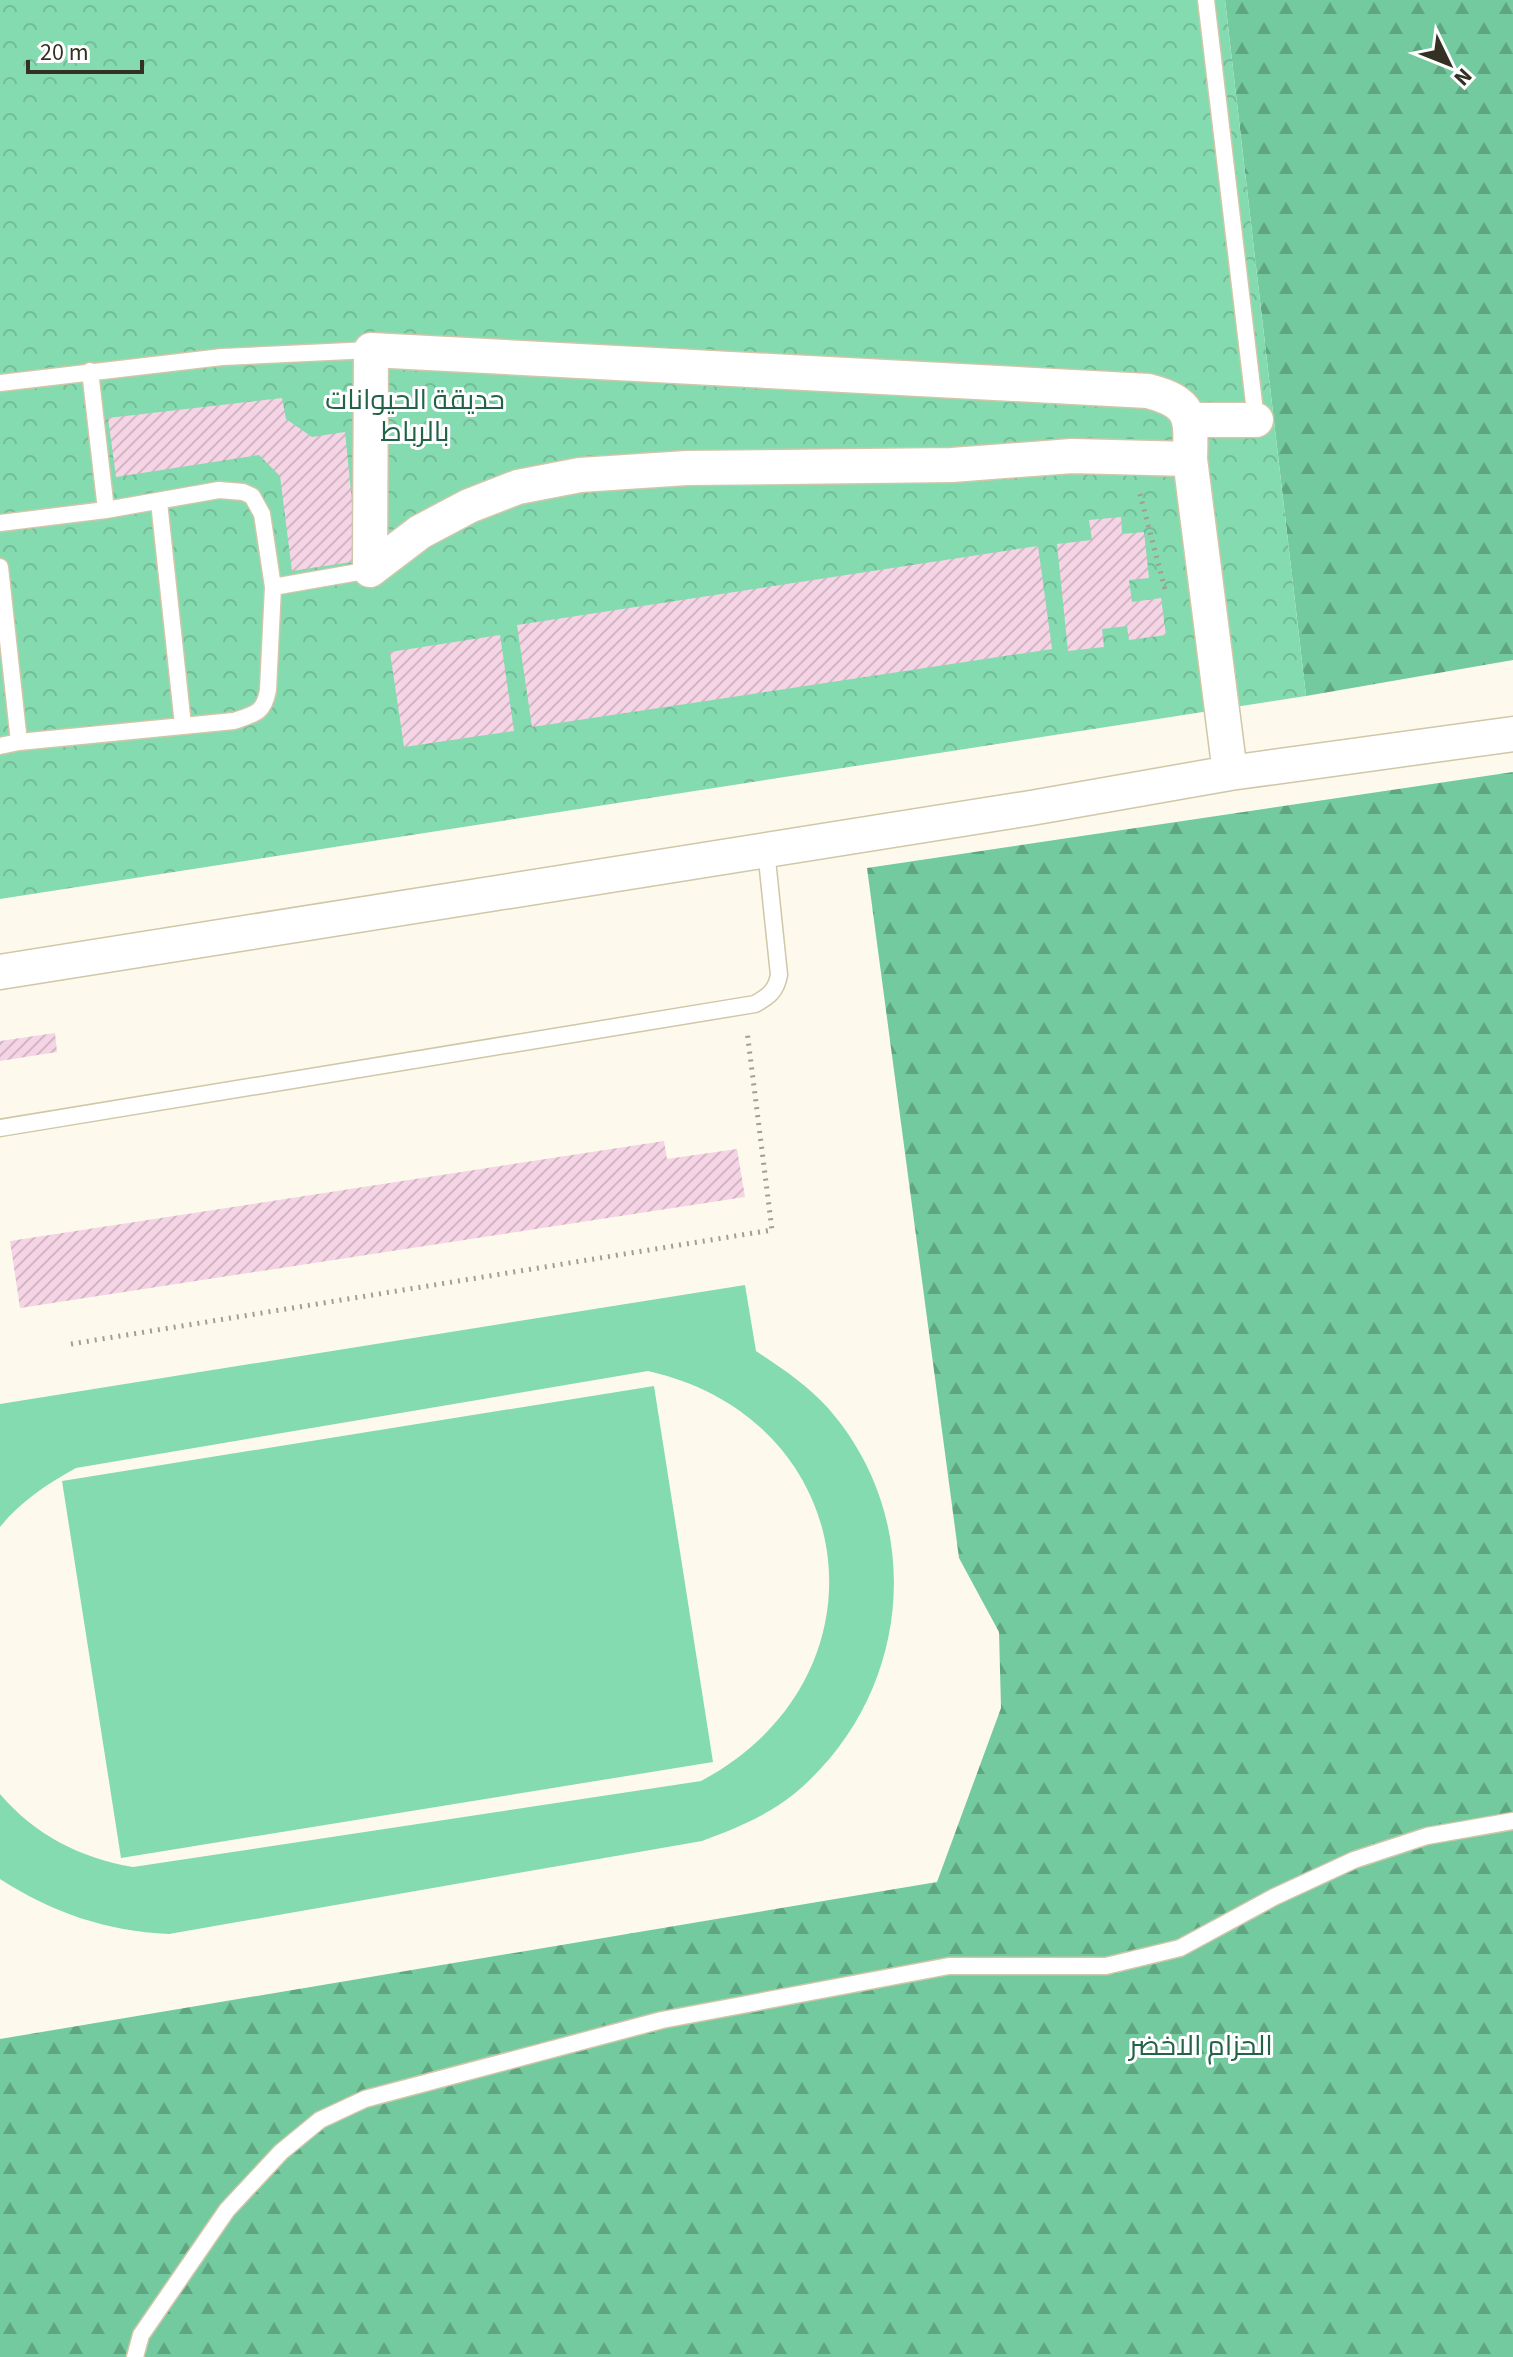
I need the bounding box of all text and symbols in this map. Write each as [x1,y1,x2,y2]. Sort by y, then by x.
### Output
scale bar [28,24,142,74]
north arrow [1409,24,1489,104]
text: 20 m [40,35,89,70]
text: N [1446,61,1480,93]
park label: حديقة الحيوانات بالرباط [325,380,505,452]
park label: الحزام الاخضر [1127,2026,1273,2066]

